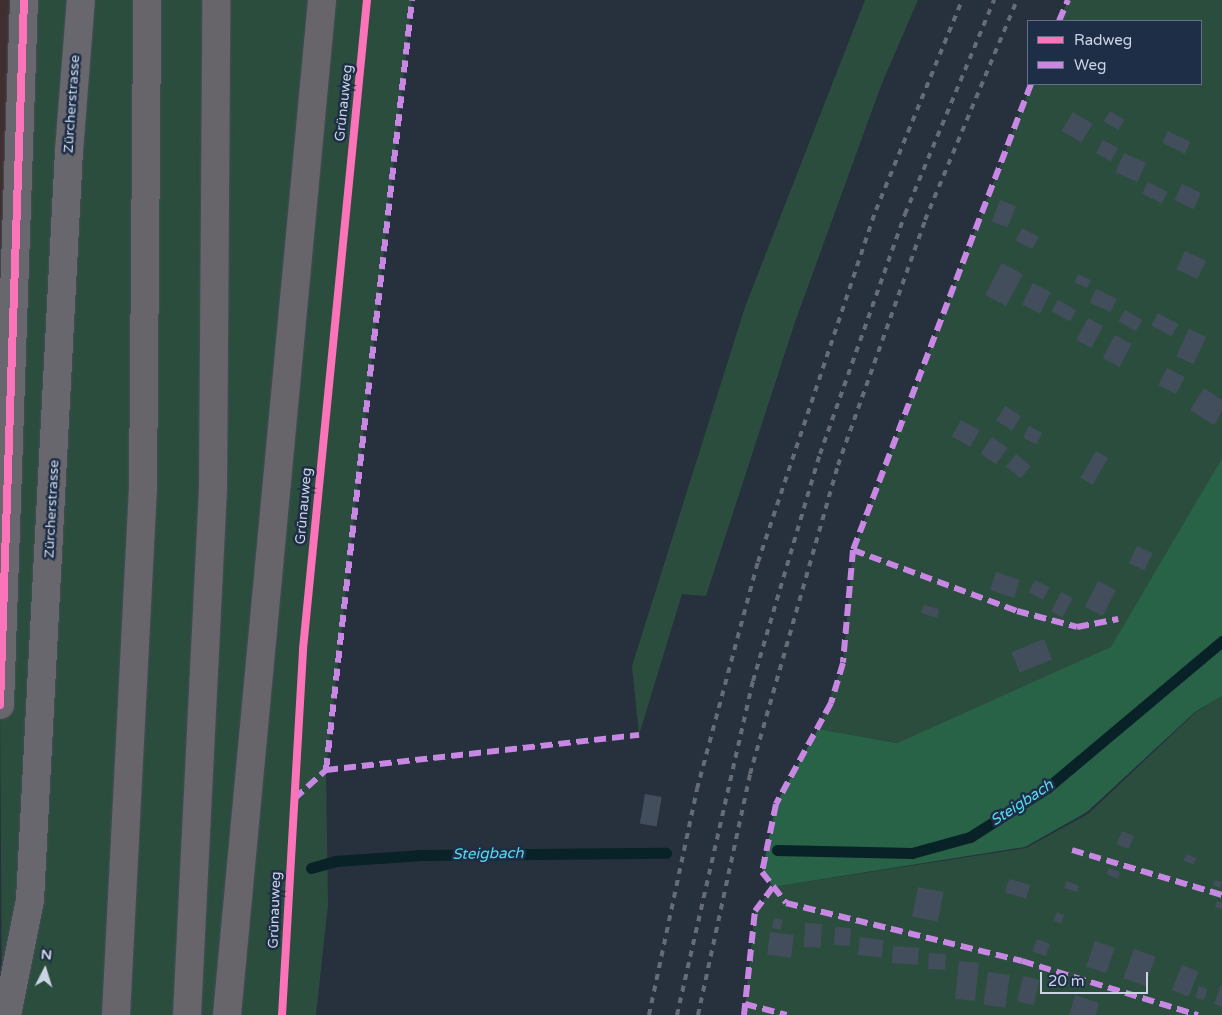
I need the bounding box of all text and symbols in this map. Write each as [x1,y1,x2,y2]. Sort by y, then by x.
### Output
legend [1027,20,1202,85]
text: Radweg [1074,31,1132,49]
street label: Zürcherstrasse [60,54,84,154]
text: Weg [1074,56,1106,74]
street label: Grünauweg [332,64,356,142]
street label: Zürcherstrasse [41,459,63,559]
street label: Grünauweg [292,467,316,545]
water label: Steigbach [987,776,1057,830]
water label: Steigbach [452,844,524,864]
street label: Grünauweg [265,871,285,949]
north arrow [20,945,70,995]
text: N [40,946,53,964]
scale bar [1042,962,1150,994]
text: 20 m [1048,972,1085,990]

